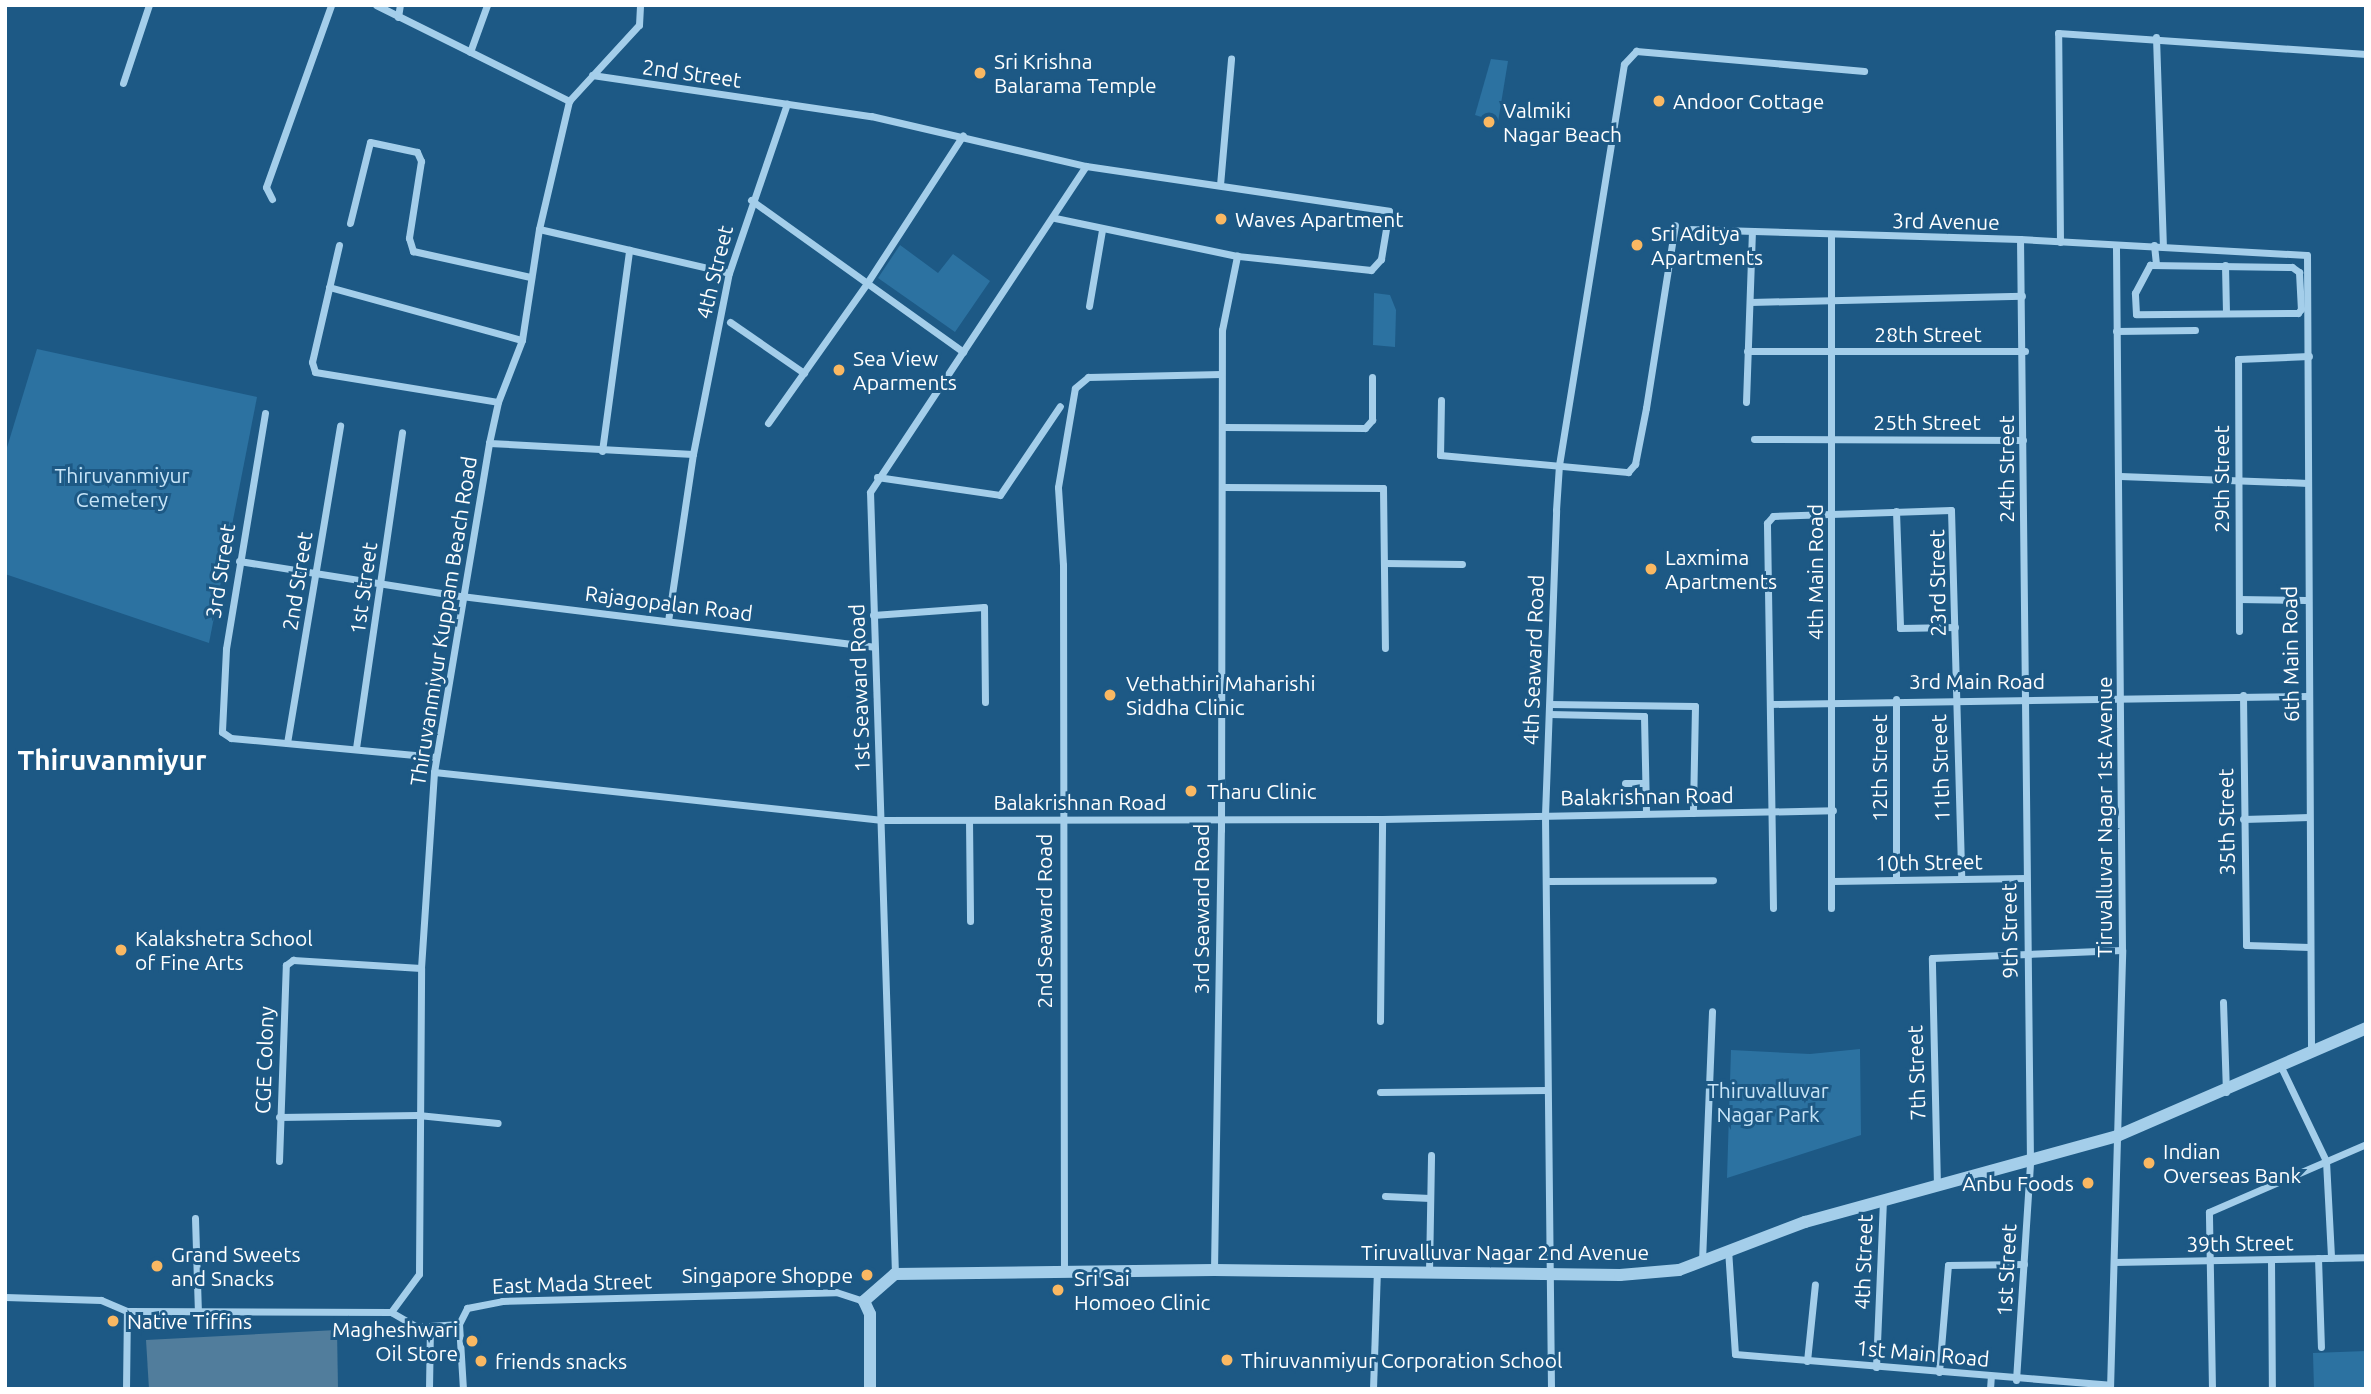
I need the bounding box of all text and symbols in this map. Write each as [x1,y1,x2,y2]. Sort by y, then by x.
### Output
place label: Sri Krishna Balarama Temple [994,48,1157,98]
street label: 2nd Street [641,54,743,92]
marker: Sri Krishna Balarama Temple [972,65,988,81]
place label: Andoor Cottage [1673,88,1824,114]
marker: Andoor Cottage [1651,93,1667,109]
place label: Valmiki Nagar Beach [1503,97,1622,147]
marker: Valmiki Nagar Beach [1481,114,1497,130]
place label: Waves Apartment [1235,206,1403,232]
street label: 3rd Avenue [1892,207,2000,235]
marker: Waves Apartment [1213,211,1229,227]
place label: Sri Aditya Apartments [1651,220,1763,270]
street label: 4th Street [690,223,738,321]
marker: Sri Aditya Apartments [1629,237,1645,253]
street label: 28th Street [1874,321,1982,347]
place label: Sea View Aparments [853,345,957,395]
marker: Sea View Aparments [831,362,847,378]
street label: 25th Street [1873,409,1981,435]
street label: 24th Street [1993,415,2019,523]
street label: 29th Street [2208,425,2234,533]
street label: Thiruvanmiyur Kuppam Beach Road [404,454,482,788]
park label: Thiruvanmiyur Cemetery [55,462,189,512]
street label: 4th Main Road [1802,504,1828,640]
street label: 3rd Street [200,522,240,620]
street label: 23rd Street [1923,529,1951,637]
street label: 2nd Street [277,530,317,632]
street label: 1st Street [344,540,382,636]
place label: Laxmima Apartments [1665,544,1777,594]
marker: Laxmima Apartments [1643,561,1659,577]
street label: 4th Seaward Road [1517,574,1549,746]
street label: Rajagopalan Road [584,580,754,626]
street label: 6th Main Road [2276,586,2304,722]
street label: 1st Seaward Road [843,604,875,772]
street label: 3rd Main Road [1909,668,2045,694]
place label: Vethathiri Maharishi Siddha Clinic [1126,670,1316,720]
street label: Tiruvalluvar Nagar 1st Avenue [2091,676,2117,958]
marker: Vethathiri Maharishi Siddha Clinic [1100,685,1120,705]
street label: 12th Street [1866,714,1892,822]
street label: 11th Street [1926,714,1954,822]
district label: Thiruvanmiyur [17,743,207,777]
street label: 35th Street [2212,768,2240,876]
place label: Tharu Clinic [1207,778,1317,804]
marker: Tharu Clinic [1181,781,1201,801]
street label: Balakrishnan Road [1560,782,1734,810]
street label: Balakrishnan Road [993,789,1167,815]
street label: 3rd Seaward Road [1188,824,1214,994]
street label: 2nd Seaward Road [1031,834,1057,1008]
street label: 10th Street [1875,848,1983,876]
street label: 9th Street [1996,883,2022,979]
place label: Kalakshetra School of Fine Arts [135,925,313,975]
marker: Kalakshetra School of Fine Arts [113,942,129,958]
street label: CGE Colony [250,1006,278,1114]
street label: 7th Street [1902,1025,1930,1121]
park label: Thiruvalluvar Nagar Park [1707,1077,1829,1127]
place label: Indian Overseas Bank [2163,1138,2301,1188]
marker: Indian Overseas Bank [2141,1155,2157,1171]
place label: Anbu Foods [1962,1170,2074,1196]
marker: Anbu Foods [2080,1175,2096,1191]
street label: 4th Street [1849,1214,1877,1310]
street label: 1st Street [1991,1223,2021,1317]
street label: 39th Street [2186,1229,2294,1257]
street label: Tiruvalluvar Nagar 2nd Avenue [1361,1239,1649,1265]
place label: Grand Sweets and Snacks [171,1241,301,1291]
marker: Grand Sweets and Snacks [149,1258,165,1274]
place label: Singapore Shoppe [682,1262,853,1288]
place label: Sri Sai Homoeo Clinic [1074,1265,1210,1315]
marker: Singapore Shoppe [859,1267,875,1283]
street label: East Mada Street [491,1268,653,1298]
marker: Sri Sai Homoeo Clinic [1048,1280,1068,1300]
place label: Native Tiffins [127,1308,252,1334]
marker: Native Tiffins [105,1313,121,1329]
place label: Magheshwari Oil Store [332,1316,458,1366]
marker: Magheshwari Oil Store [464,1333,480,1349]
street label: 1st Main Road [1855,1335,1991,1371]
place label: Thiruvanmiyur Corporation School [1241,1347,1562,1373]
place label: friends snacks [495,1348,627,1374]
marker: Thiruvanmiyur Corporation School [1219,1352,1235,1368]
marker: friends snacks [473,1353,489,1369]

